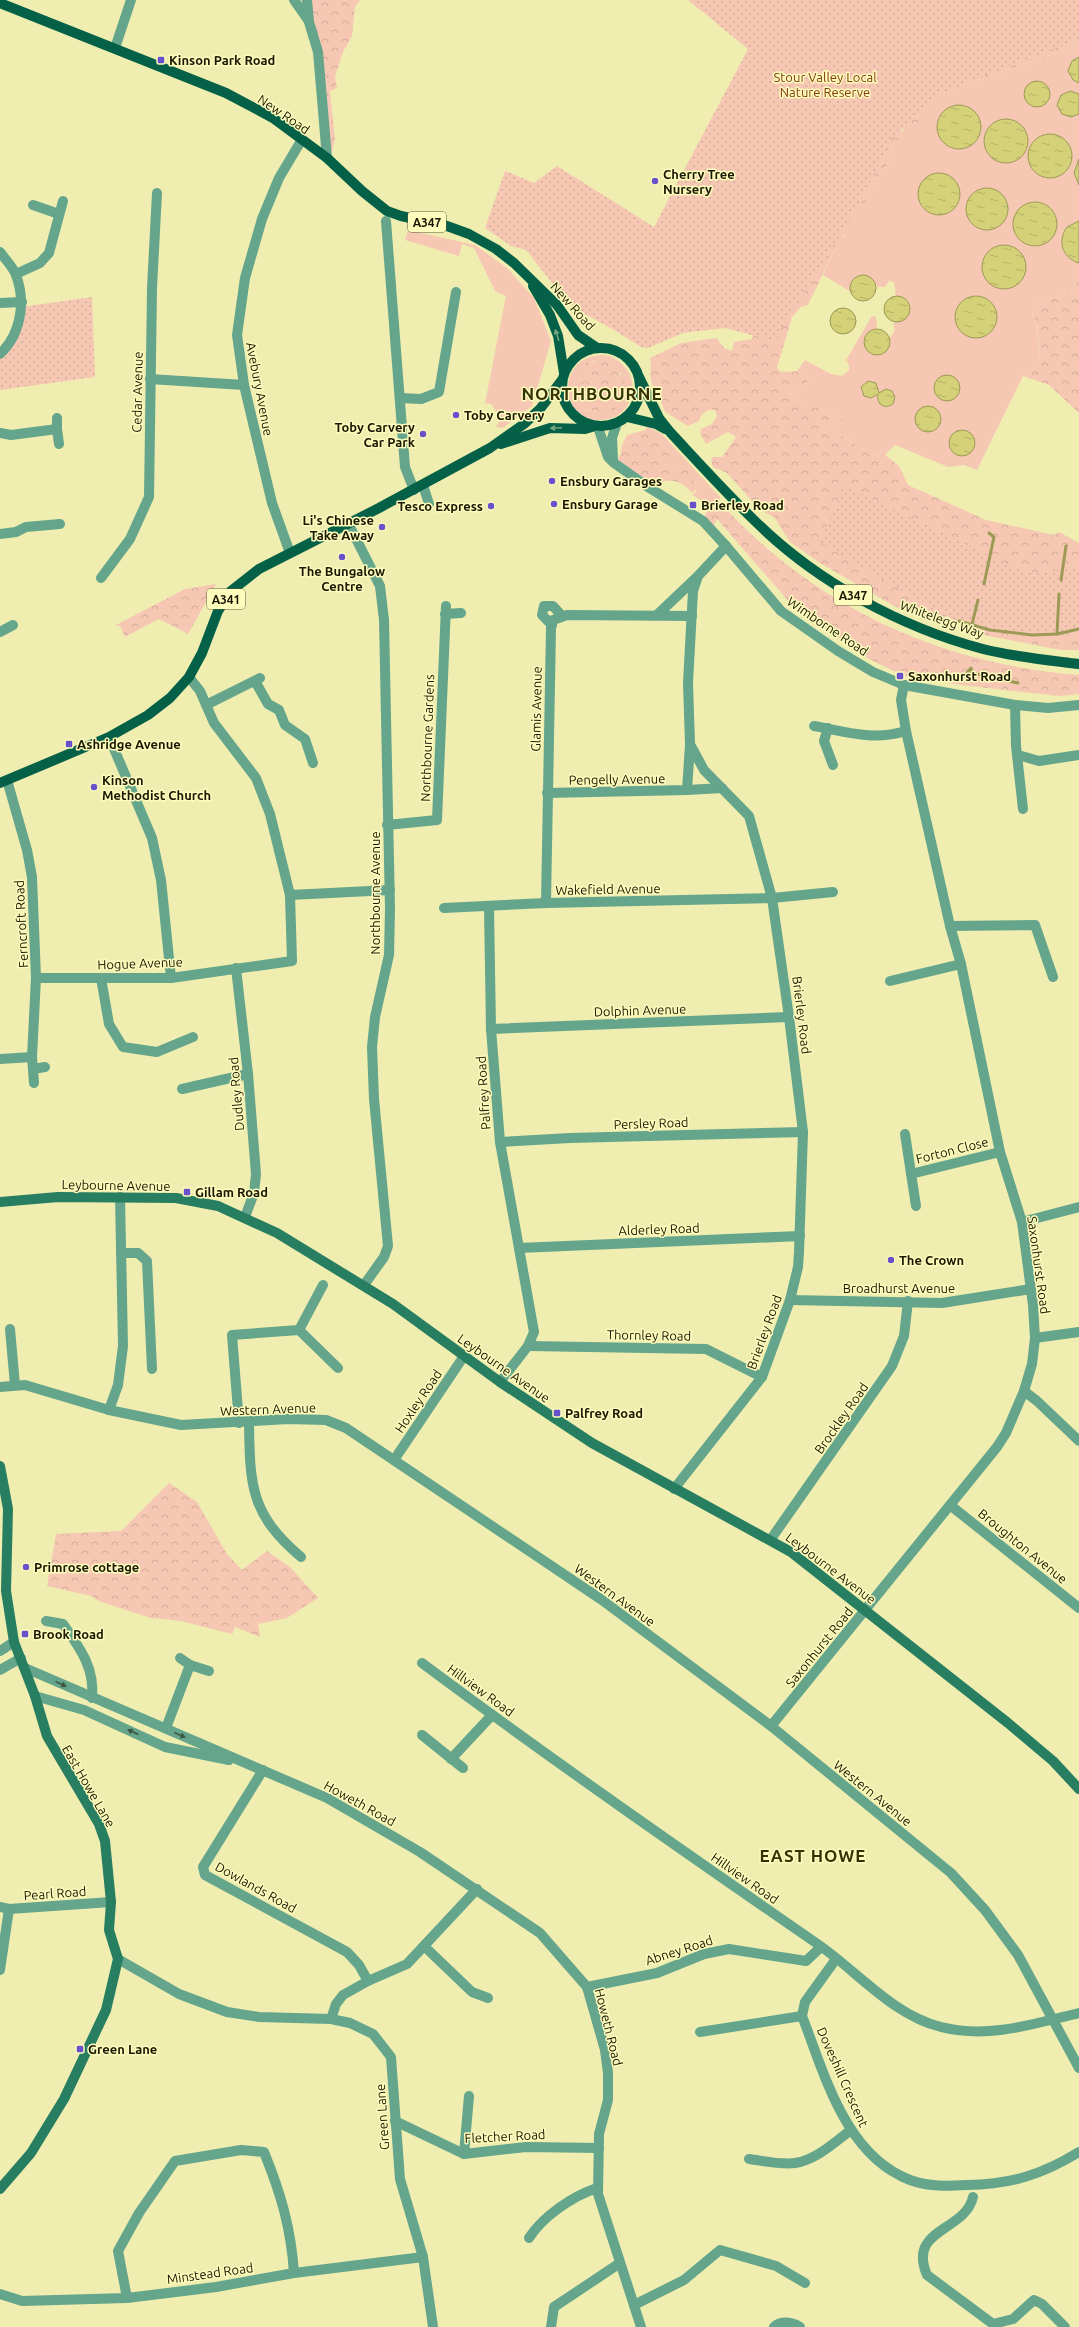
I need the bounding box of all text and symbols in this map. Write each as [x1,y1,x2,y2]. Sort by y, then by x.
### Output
place label: Kinson Park Road [169,53,275,67]
marker: Kinson Park Road [156,55,166,65]
park label: Stour Valley Local Nature Reserve [773,70,877,99]
street label: New Road [255,92,313,136]
place label: Cherry Tree Nursery [663,167,735,196]
marker: Cherry Tree Nursery [650,176,660,186]
road number: A347 [408,212,446,232]
street label: New Road [548,279,598,333]
one-way arrow [554,328,560,340]
street label: Avebury Avenue [244,341,276,437]
street label: Cedar Avenue [129,351,145,433]
district label: NORTHBOURNE [521,384,663,403]
place label: Toby Carvery [464,408,545,422]
marker: Toby Carvery [451,410,461,420]
place label: Toby Carvery Car Park [335,420,416,449]
one-way arrow [550,425,562,432]
marker: Toby Carvery Car Park [418,429,428,439]
place label: Ensbury Garages [560,474,662,488]
marker: Ensbury Garages [547,476,557,486]
place label: Ensbury Garage [562,497,658,511]
place label: Brierley Road [701,498,784,512]
place label: Tesco Express [398,499,483,513]
marker: Ensbury Garage [549,499,559,509]
marker: Brierley Road [688,500,698,510]
marker: Tesco Express [486,501,496,511]
place label: Li's Chinese Take Away [303,513,374,542]
marker: Li's Chinese Take Away [377,522,387,532]
marker: The Bungalow Centre [337,552,347,562]
place label: The Bungalow Centre [299,564,385,593]
road number: A347 [834,585,872,605]
road number: A341 [207,589,245,609]
street label: Wimborne Road [785,594,871,658]
street label: Whitelegg Way [898,597,986,641]
street label: Glamis Avenue [528,666,544,752]
place label: Saxonhurst Road [908,669,1011,683]
marker: Saxonhurst Road [895,671,905,681]
street label: Northbourne Gardens [418,674,436,802]
place label: Ashridge Avenue [77,737,181,751]
marker: Ashridge Avenue [64,739,74,749]
street label: Pengelly Avenue [569,771,665,787]
place label: Kinson Methodist Church [102,773,211,802]
marker: Kinson Methodist Church [89,782,99,792]
street label: Northbourne Avenue [368,831,382,955]
street label: Ferncroft Road [12,880,30,968]
street label: Wakefield Avenue [555,881,661,897]
street label: Hogue Avenue [97,955,183,971]
street label: Brierley Road [790,975,814,1055]
street label: Dolphin Avenue [593,1001,687,1019]
street label: Palfrey Road [473,1056,493,1130]
street label: Dudley Road [226,1057,246,1131]
street label: Persley Road [613,1115,689,1131]
street label: Forton Close [914,1134,990,1166]
street label: Leybourne Avenue [61,1177,171,1193]
place label: Gillam Road [195,1185,268,1199]
marker: Gillam Road [182,1187,192,1197]
street label: Saxonhurst Road [1025,1215,1053,1315]
street label: Alderley Road [618,1221,700,1237]
place label: The Crown [899,1253,964,1267]
marker: The Crown [886,1255,896,1265]
street label: Broadhurst Avenue [843,1281,955,1295]
street label: Brierley Road [744,1293,784,1371]
street label: Thornley Road [607,1327,691,1343]
street label: Leybourne Avenue [455,1331,553,1405]
street label: Hoxley Road [392,1367,444,1435]
street label: Brockley Road [811,1380,871,1456]
street label: Western Avenue [220,1400,316,1418]
place label: Palfrey Road [565,1406,643,1420]
marker: Palfrey Road [552,1408,562,1418]
street label: Broughton Avenue [976,1506,1070,1586]
street label: Leybourne Avenue [783,1530,879,1606]
place label: Primrose cottage [34,1560,139,1574]
street label: Western Avenue [572,1561,658,1629]
marker: Primrose cottage [21,1562,31,1572]
street label: Saxonhurst Road [783,1604,855,1690]
place label: Brook Road [33,1627,104,1641]
marker: Brook Road [20,1629,30,1639]
street label: Hillview Road [445,1661,517,1719]
one-way arrow [55,1681,66,1687]
one-way arrow [127,1729,138,1735]
one-way arrow [175,1732,187,1738]
street label: East Howe Lane [60,1742,118,1830]
street label: Western Avenue [831,1757,915,1829]
street label: Howeth Road [322,1778,398,1828]
district label: EAST HOWE [760,1846,866,1865]
street label: Hillview Road [709,1850,781,1906]
street label: Dowlands Road [213,1859,299,1915]
street label: Pearl Road [23,1884,87,1902]
street label: Abney Road [644,1933,714,1967]
street label: Howeth Road [593,1987,625,2067]
street label: Doveshill Crescent [815,2025,871,2129]
place label: Green Lane [88,2042,157,2056]
marker: Green Lane [75,2044,85,2054]
street label: Green Lane [373,2083,391,2151]
street label: Fletcher Road [464,2127,546,2145]
street label: Minstead Road [166,2260,254,2286]

